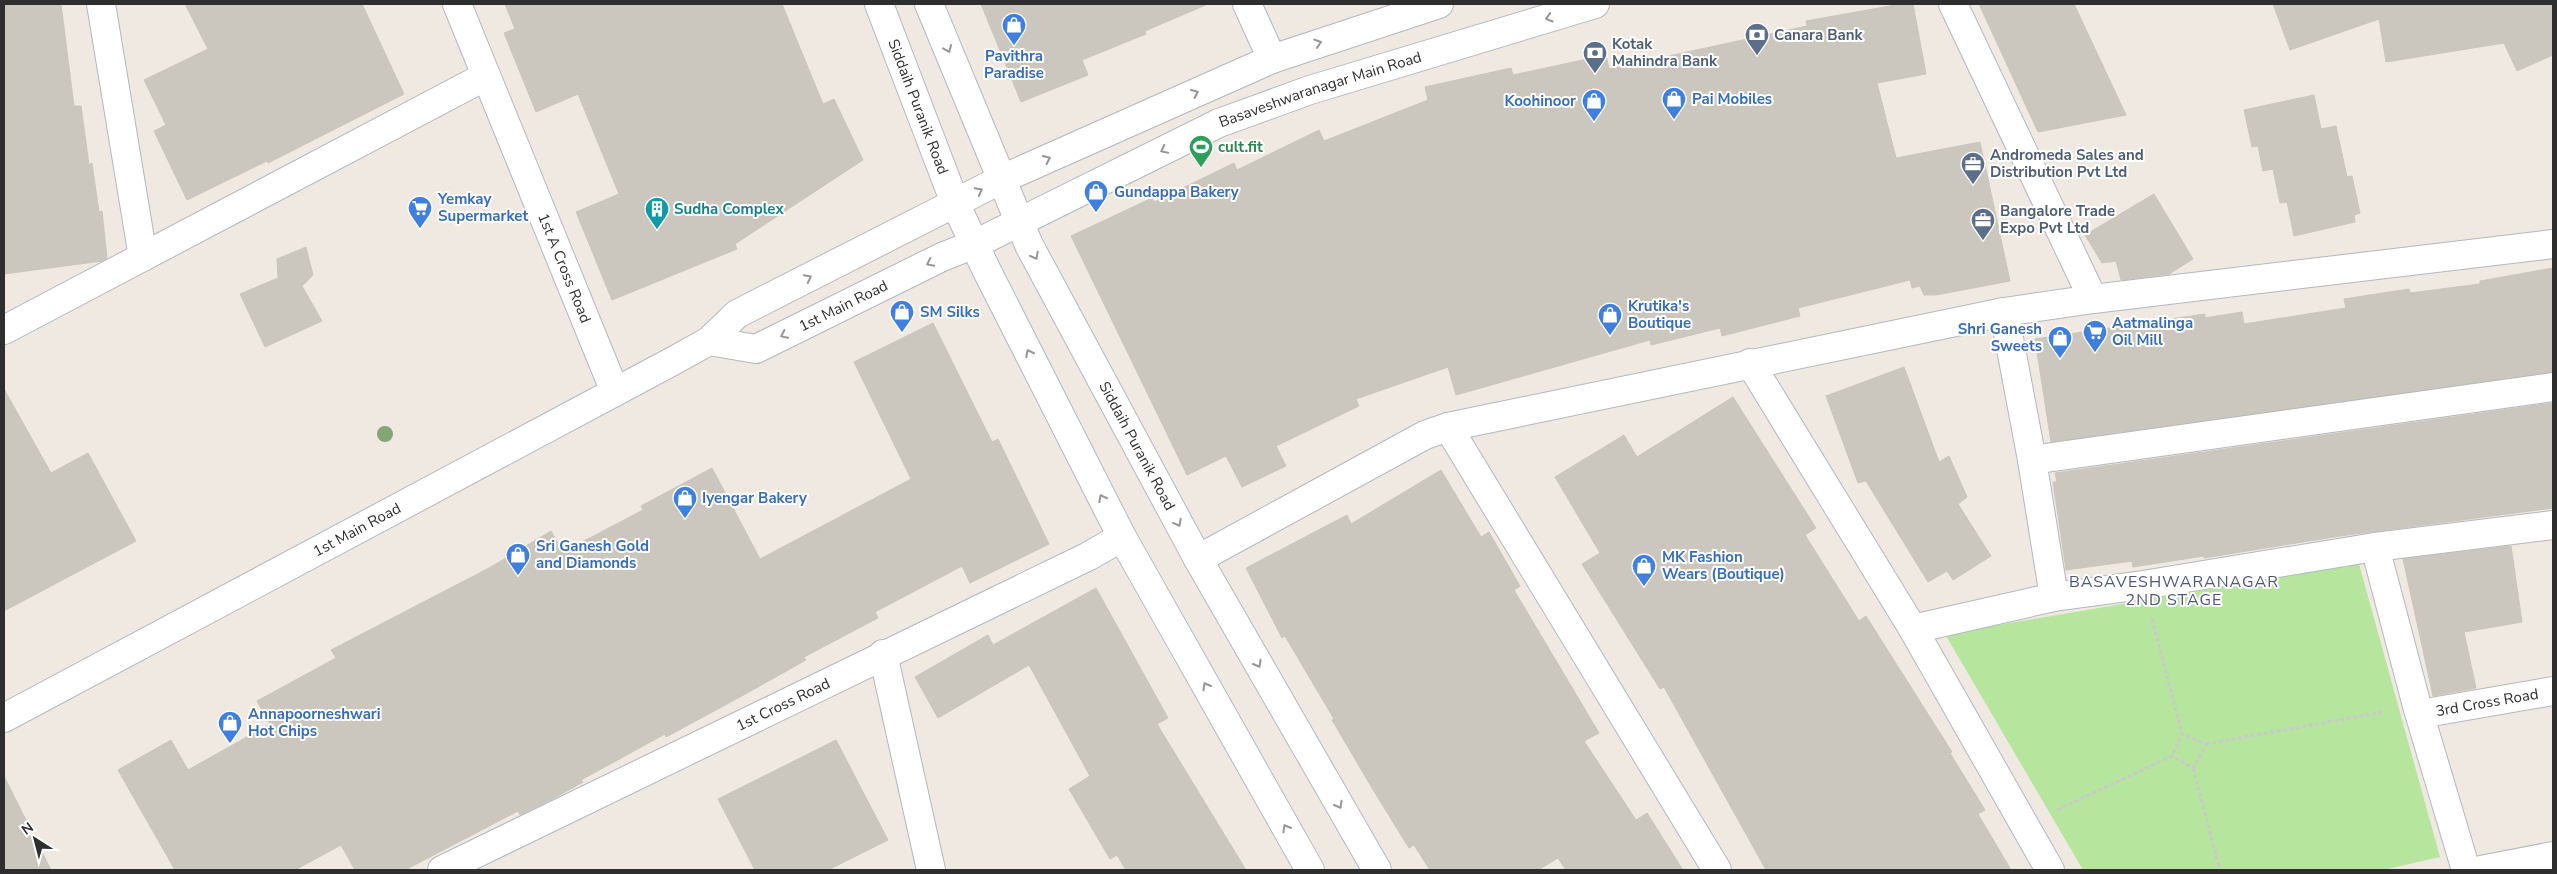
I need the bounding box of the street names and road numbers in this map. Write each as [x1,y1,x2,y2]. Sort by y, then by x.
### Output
street label: Siddaih Puranik Road [883,36,953,177]
street label: Basaveshwaranagar Main Road [1216,47,1424,132]
street label: 1st A Cross Road [533,210,596,326]
street label: 1st Main Road [795,275,891,336]
street label: Siddaih Puranik Road [1094,378,1180,514]
street label: 1st Main Road [309,498,404,561]
street label: 1st Cross Road [733,673,833,736]
street label: 3rd Cross Road [2434,684,2540,721]

